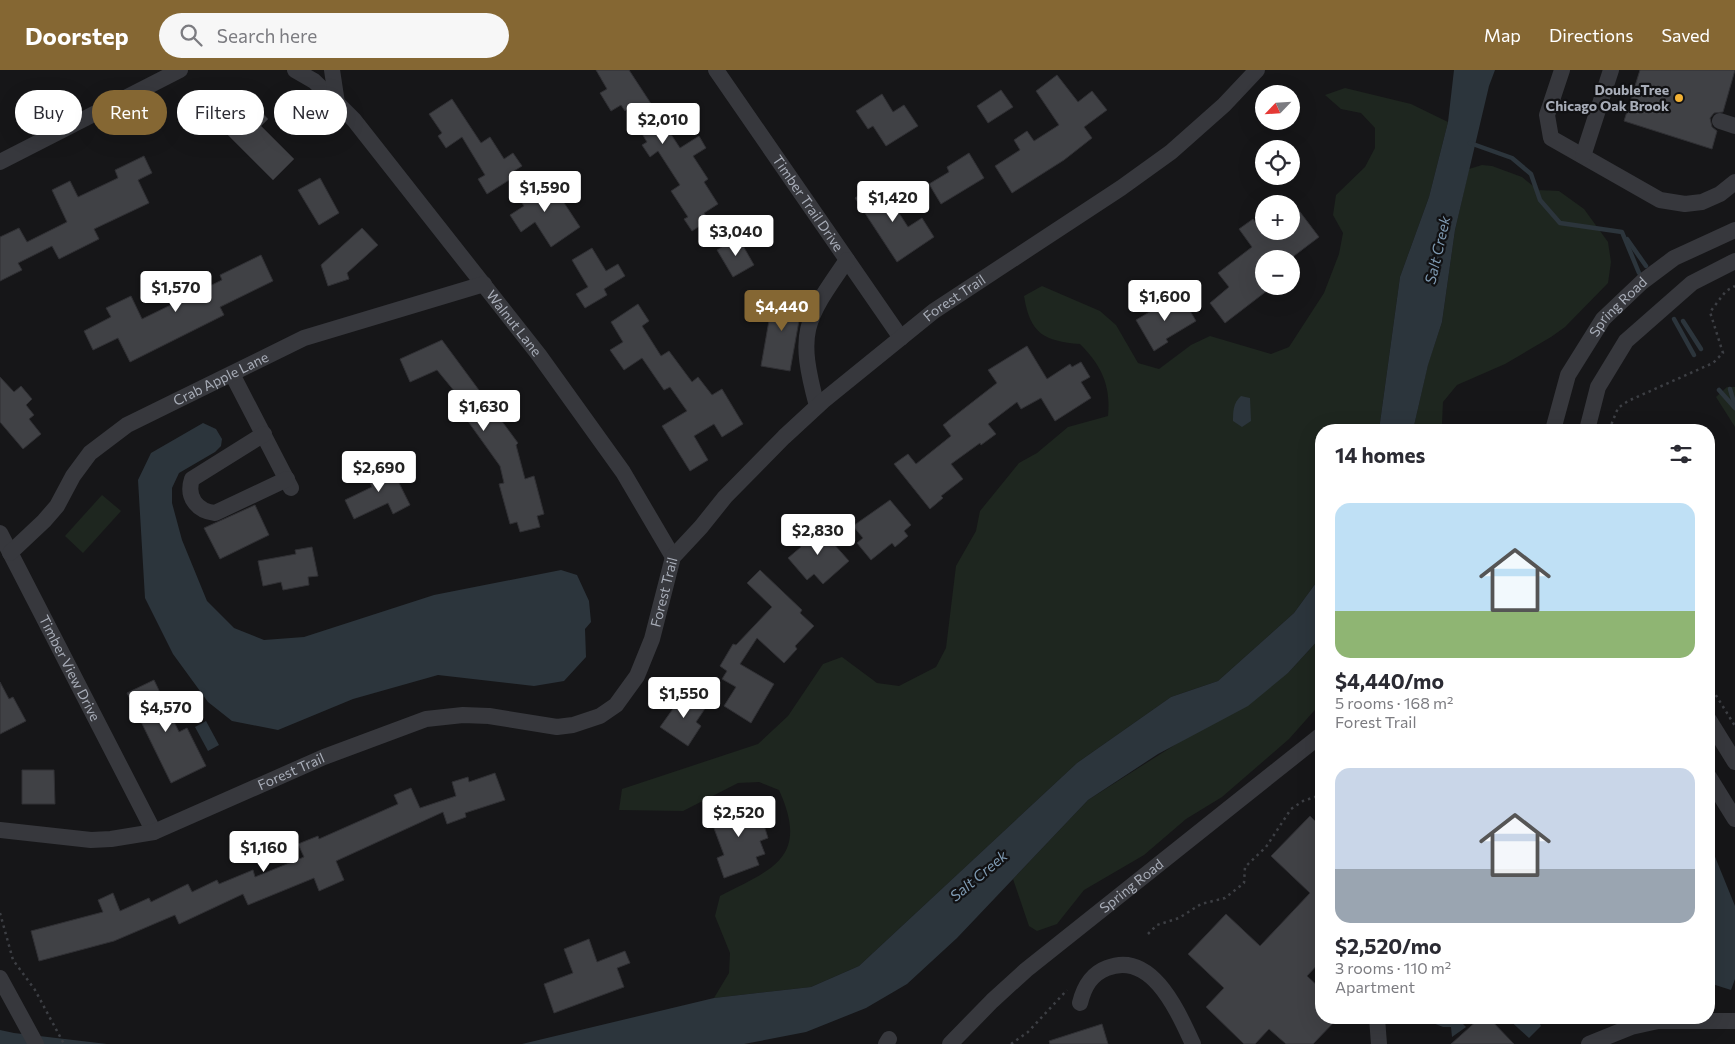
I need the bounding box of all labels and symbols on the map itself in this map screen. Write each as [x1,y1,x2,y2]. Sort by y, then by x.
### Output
place label: DoubleTree Chicago Oak Brook [1546,81,1669,114]
north arrow [1255,85,1300,130]
marker: DoubleTree Chicago Oak Brook [1673,92,1685,104]
pin: $2,010 [622,102,704,145]
street label: Timber Trail Drive [769,152,848,254]
pin: $1,590 [504,170,586,213]
pin: $1,420 [852,180,934,223]
water label: Salt Creek [1420,213,1454,286]
pin: $3,040 [695,214,777,257]
pin: $1,570 [135,270,217,313]
street label: Forest Trail [919,271,988,325]
street label: Spring Road [1585,273,1650,340]
pin: $1,600 [1124,280,1206,322]
street label: Walnut Lane [483,286,546,359]
pin: $4,440 [741,290,823,332]
street label: Crab Apple Lane [170,348,271,409]
pin: $1,630 [443,390,525,432]
pin: $2,690 [338,450,420,493]
pin: $2,830 [777,514,859,556]
street label: Forest Trail [646,555,681,629]
street label: Timber View Drive [36,612,104,724]
pin: $1,550 [643,676,725,719]
pin: $4,570 [125,690,207,733]
street label: Forest Trail [255,749,327,793]
pin: $2,520 [698,796,780,838]
pin: $1,160 [223,830,305,873]
water label: Salt Creek [946,845,1011,904]
street label: Spring Road [1096,855,1166,916]

